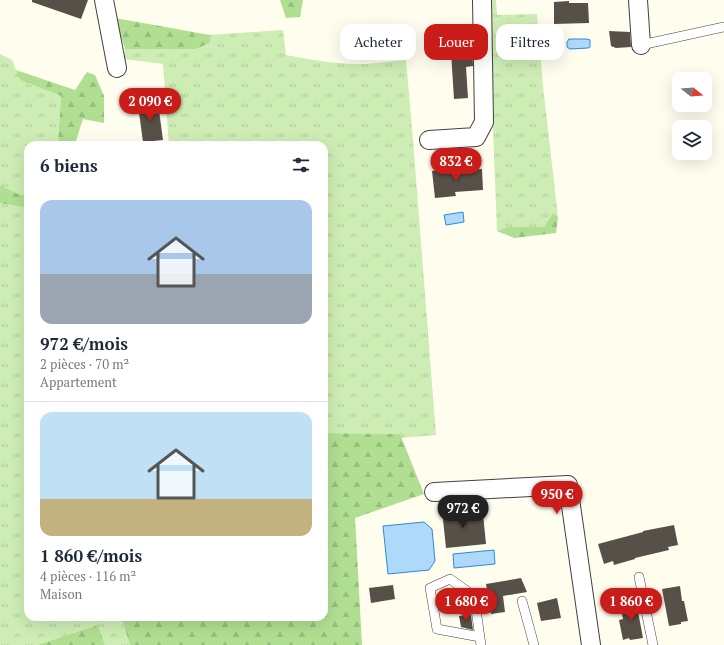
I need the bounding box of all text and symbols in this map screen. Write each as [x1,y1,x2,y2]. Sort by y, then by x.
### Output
chip: Acheter [340,24,416,60]
chip: Louer [424,24,488,60]
chip: Filtres [496,24,564,60]
north arrow [672,72,712,112]
map controls [672,72,712,160]
pin: 2 090 € [113,88,187,122]
text: 2 090 € [128,92,172,110]
button: layers [672,120,712,160]
pin: 832 € [428,148,484,182]
text: 832 € [440,152,472,170]
text: 6 biens [40,154,98,177]
icon: filters [290,154,312,176]
icon: home [140,226,212,298]
text: 972 €/mois [40,332,128,355]
text: 2 pièces · 70 m² [40,355,129,373]
text: Appartement [40,373,117,391]
icon: home [140,438,212,510]
pin: 950 € [529,481,585,515]
text: 950 € [541,485,573,503]
pin: 972 € [435,495,491,529]
text: 972 € [447,499,479,517]
text: 1 860 €/mois [40,544,142,567]
text: 4 pièces · 116 m² [40,567,136,585]
text: Maison [40,585,82,603]
pin: 1 680 € [429,588,503,622]
pin: 1 860 € [594,588,668,622]
text: 1 680 € [444,592,488,610]
text: 1 860 € [609,592,653,610]

